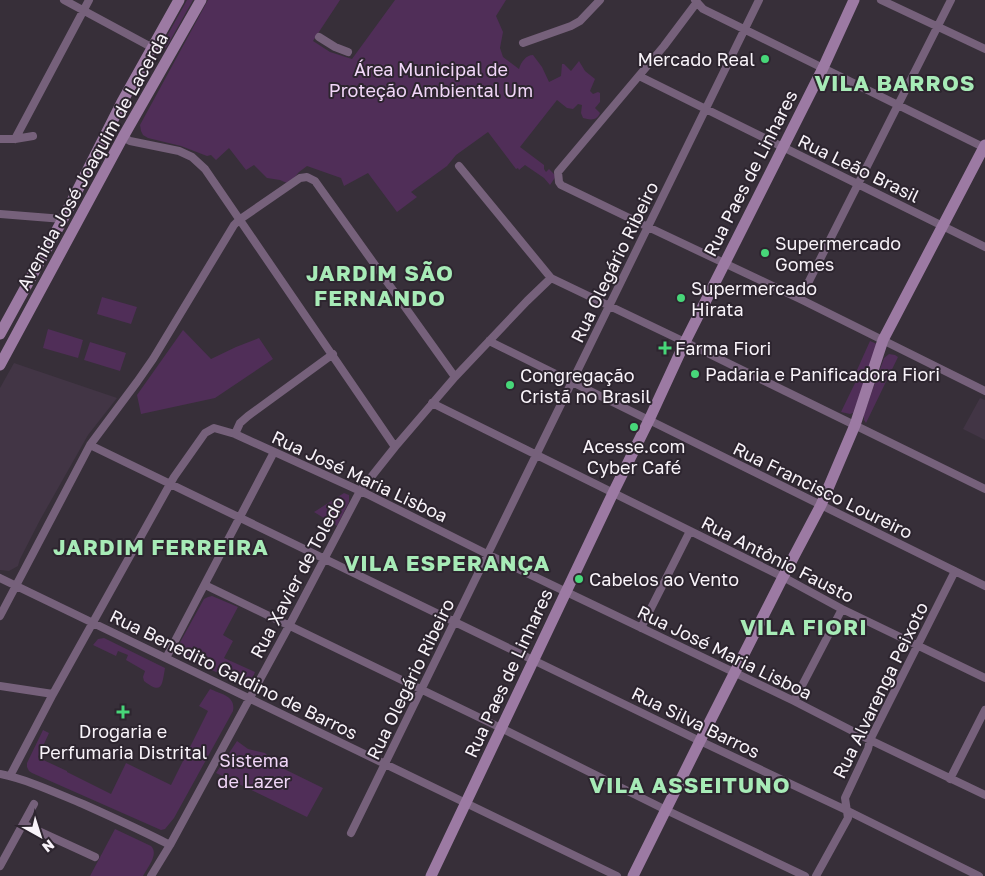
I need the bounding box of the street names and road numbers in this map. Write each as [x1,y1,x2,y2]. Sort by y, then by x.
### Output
street label: Avenida José Joaquim de Lacerda [12,28,172,294]
street label: Rua Paes de Linhares [698,86,802,260]
street label: Rua Leão Brasil [795,129,924,207]
street label: Rua Olegário Ribeiro [565,178,663,346]
street label: Rua José Maria Lisboa [269,426,451,526]
street label: Rua Francisco Loureiro [730,437,916,543]
street label: Rua Xavier de Toledo [245,492,349,662]
street label: Rua Antônio Fausto [698,511,858,607]
street label: Rua Paes de Linhares [459,585,557,761]
street label: Rua Olegário Ribeiro [361,595,459,763]
street label: Rua Alvarenga Peixoto [828,598,932,782]
street label: Rua José Maria Lisboa [634,600,816,704]
street label: Rua Benedito Galdino de Barros [106,604,362,744]
street label: Rua Silva Barros [628,681,764,763]

